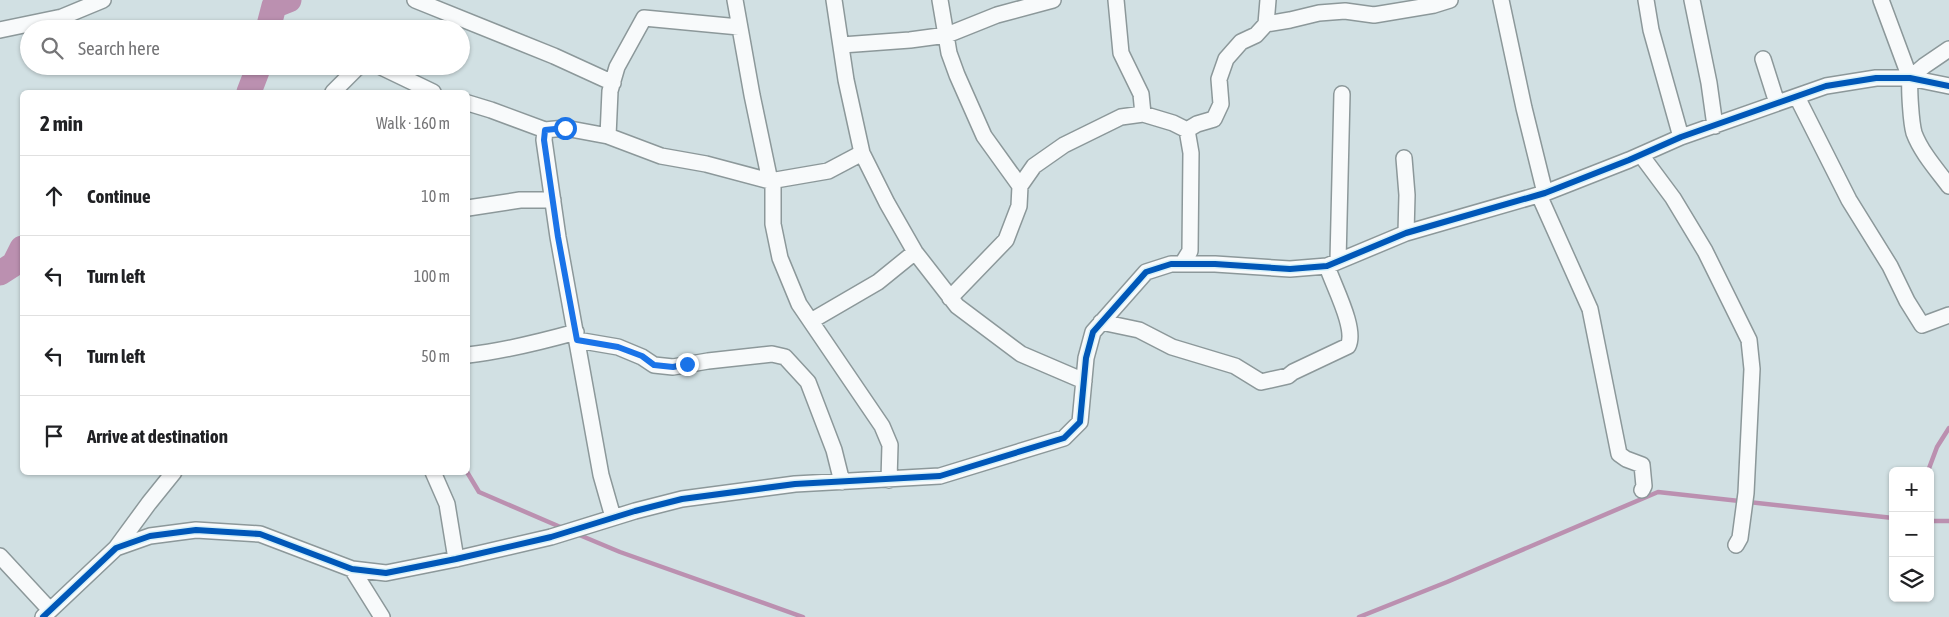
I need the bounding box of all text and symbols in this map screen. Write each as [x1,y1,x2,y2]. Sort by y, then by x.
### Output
search box [20,20,470,75]
icon: search [38,34,66,62]
text: Search here [78,37,160,59]
text: 2 min [40,111,83,135]
text: Walk · 160 m [376,114,450,132]
route start [554,117,577,140]
icon: ahead [40,182,68,210]
text: Continue [87,185,151,207]
text: 10 m [421,187,450,205]
icon: left [40,262,68,290]
text: Turn left [87,265,145,287]
text: 100 m [414,267,450,285]
icon: left [40,342,68,370]
text: Turn left [87,345,145,367]
text: 50 m [421,347,450,365]
route end [676,353,699,376]
icon: arrive [40,422,68,450]
text: Arrive at destination [87,425,228,447]
map controls [1889,467,1934,602]
button: + [1889,467,1934,512]
button: − [1889,512,1934,557]
button: layers [1889,557,1934,602]

